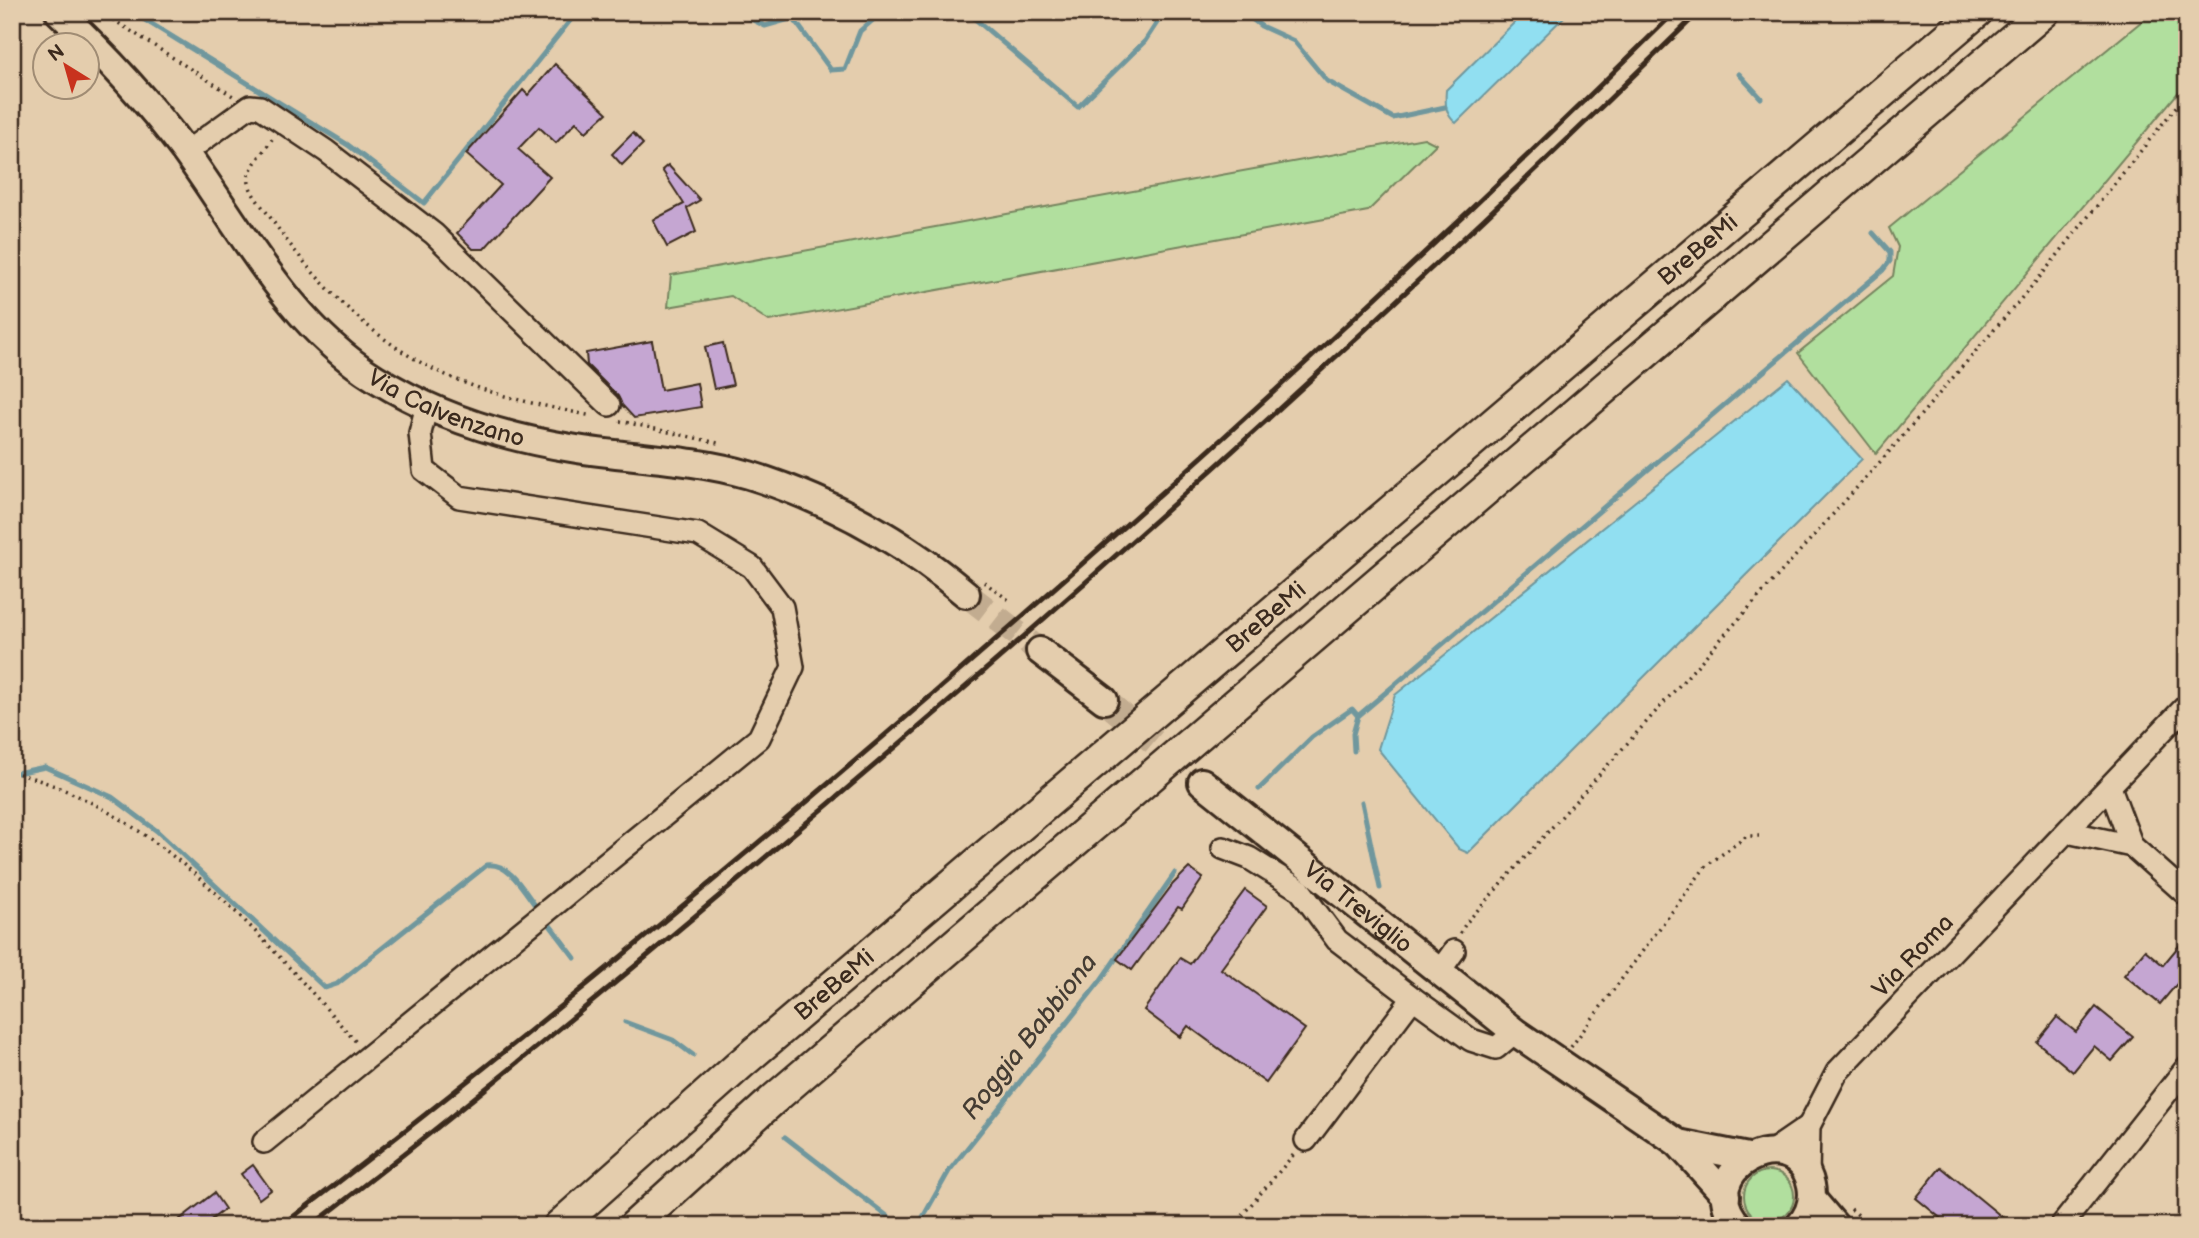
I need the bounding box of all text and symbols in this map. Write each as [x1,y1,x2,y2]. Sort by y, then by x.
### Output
north arrow [32,32,102,102]
text: N [44,40,69,67]
street label: BreBeMi [1652,208,1744,292]
street label: Via Calvenzano [362,363,528,453]
street label: BreBeMi [1220,575,1312,659]
street label: Via Treviglio [1298,855,1419,959]
street label: Via Roma [1866,908,1960,1004]
street label: BreBeMi [788,943,880,1027]
water label: Roggia Babbiona [956,948,1104,1126]

